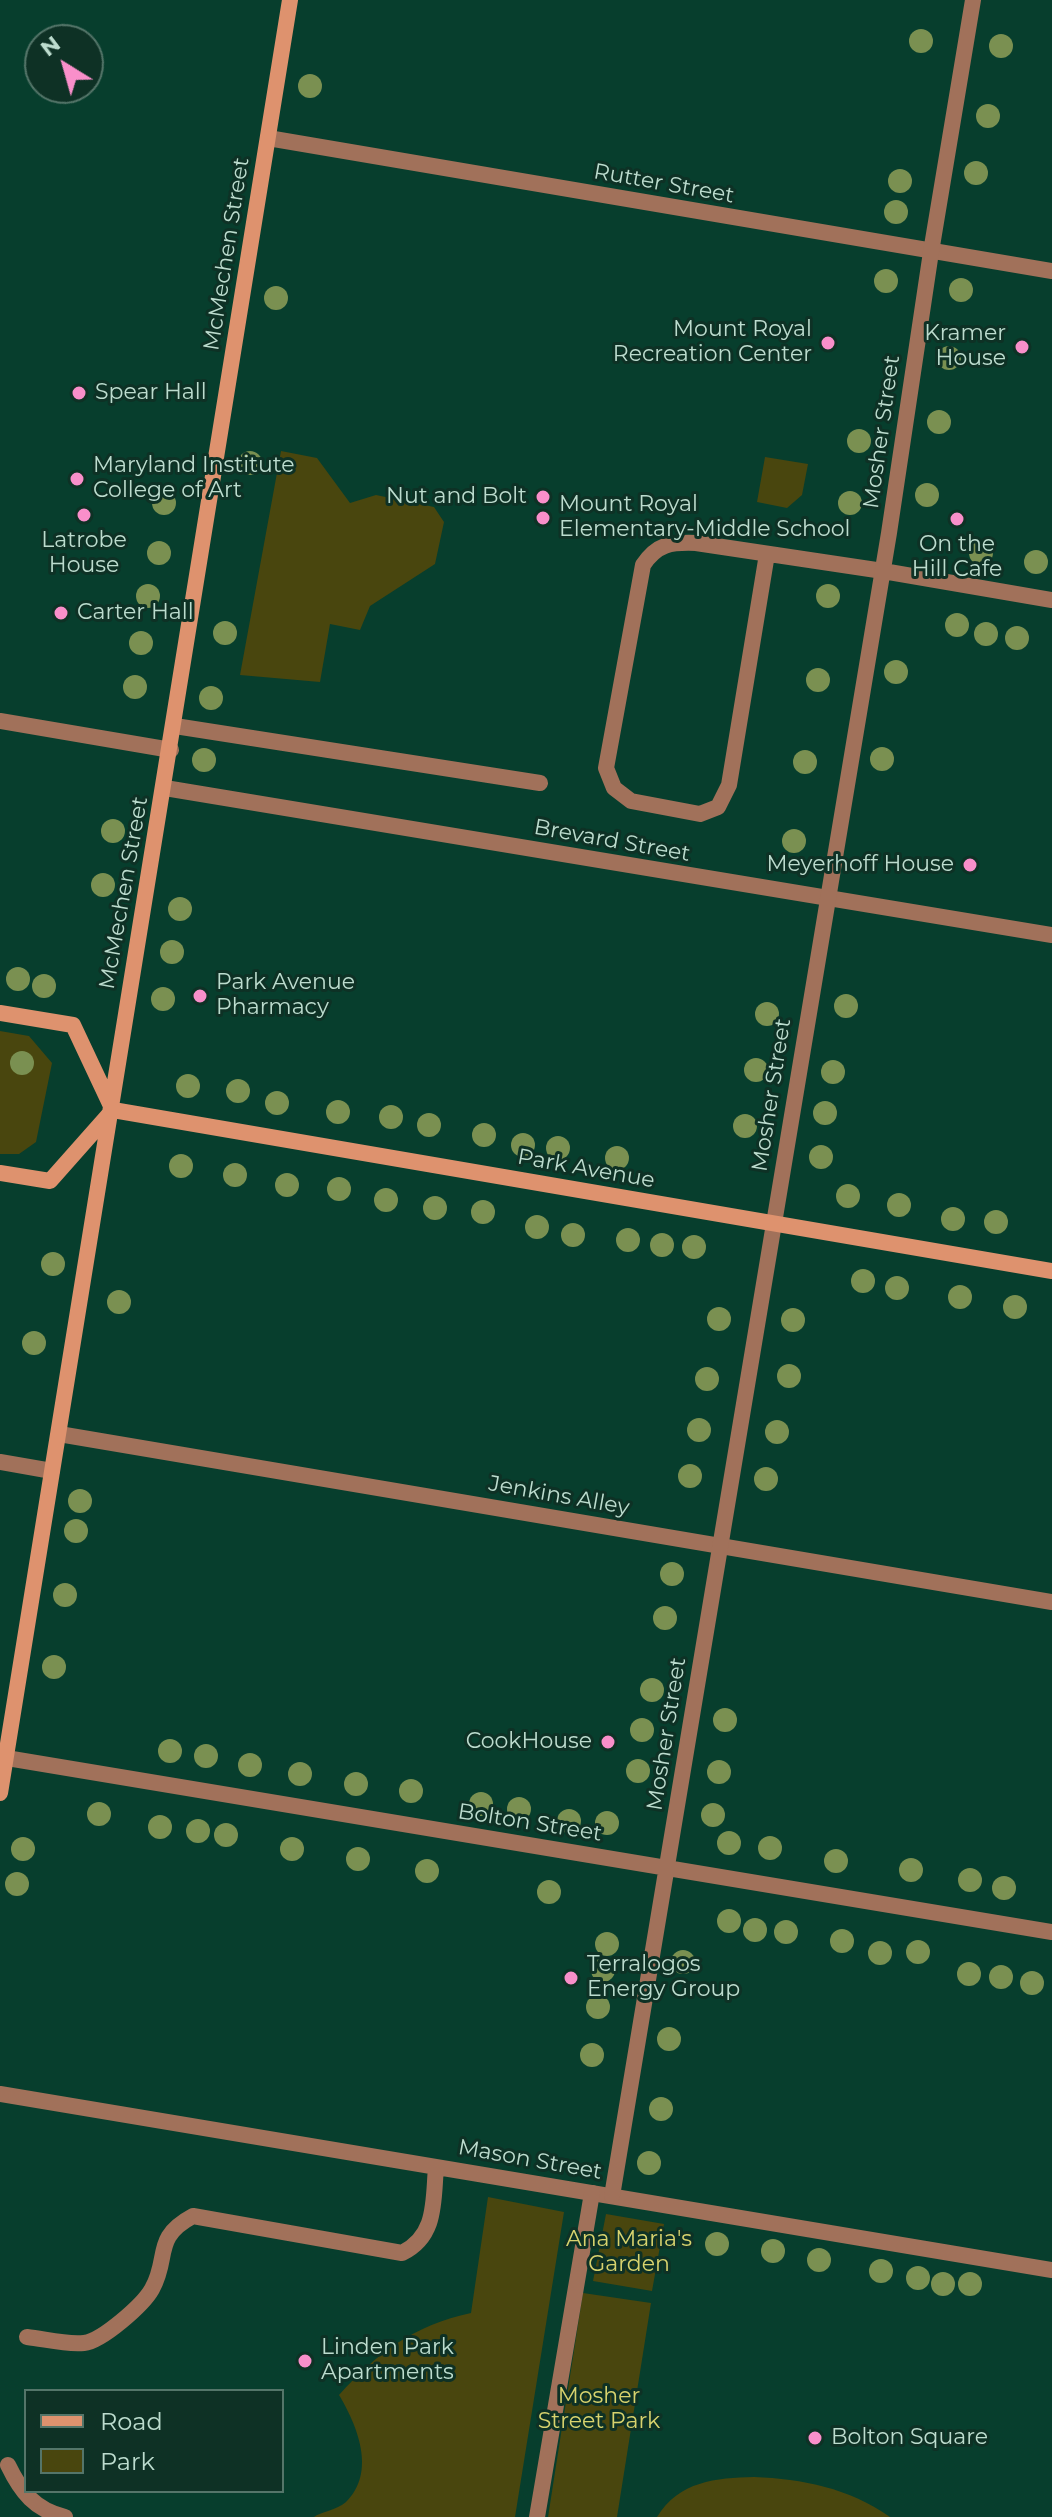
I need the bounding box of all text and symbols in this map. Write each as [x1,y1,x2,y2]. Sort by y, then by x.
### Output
north arrow [24,24,104,104]
text: N [35,30,66,62]
street label: McMechen Street [199,156,255,352]
street label: Rutter Street [592,159,736,209]
place label: Mount Royal Recreation Center [613,317,812,368]
place label: Kramer House [924,321,1006,372]
marker: Mount Royal Recreation Center [819,334,837,352]
marker: Kramer House [1013,338,1031,356]
street label: Mosher Street [858,354,906,510]
place label: Spear Hall [95,380,207,406]
marker: Spear Hall [70,384,88,402]
place label: Maryland Institute College of Art [93,453,294,504]
marker: Maryland Institute College of Art [68,470,86,488]
place label: Nut and Bolt [386,484,527,510]
marker: Nut and Bolt [534,488,552,506]
place label: Mount Royal Elementary-Middle School [559,492,850,544]
marker: Latrobe House [75,506,93,524]
marker: Mount Royal Elementary-Middle School [534,509,552,527]
marker: On the Hill Cafe [948,510,966,528]
place label: Latrobe House [41,528,127,580]
place label: On the Hill Cafe [912,532,1002,584]
place label: Carter Hall [77,600,194,626]
marker: Carter Hall [52,604,70,622]
street label: McMechen Street [94,795,154,991]
street label: Brevard Street [532,814,692,868]
place label: Meyerhoff House [766,852,954,878]
marker: Meyerhoff House [961,856,979,874]
place label: Park Avenue Pharmacy [216,970,355,1022]
marker: Park Avenue Pharmacy [191,987,209,1005]
street label: Mosher Street [747,1016,797,1174]
street label: Park Avenue [515,1144,657,1194]
street label: Jenkins Alley [487,1471,631,1521]
street label: Mosher Street [642,1655,692,1813]
place label: CookHouse [466,1729,592,1755]
marker: CookHouse [599,1733,617,1751]
street label: Bolton Street [456,1799,604,1847]
place label: Terralogos Energy Group [587,1952,740,2004]
marker: Terralogos Energy Group [562,1969,580,1987]
street label: Mason Street [456,2134,604,2186]
park label: Ana Maria's Garden [566,2227,692,2278]
place label: Linden Park Apartments [321,2335,454,2386]
marker: Linden Park Apartments [296,2352,314,2370]
park label: Mosher Street Park [538,2384,660,2436]
legend [24,2389,284,2493]
text: Road [100,2407,163,2436]
place label: Bolton Square [831,2425,988,2451]
marker: Bolton Square [806,2429,824,2447]
text: Park [100,2447,155,2476]

